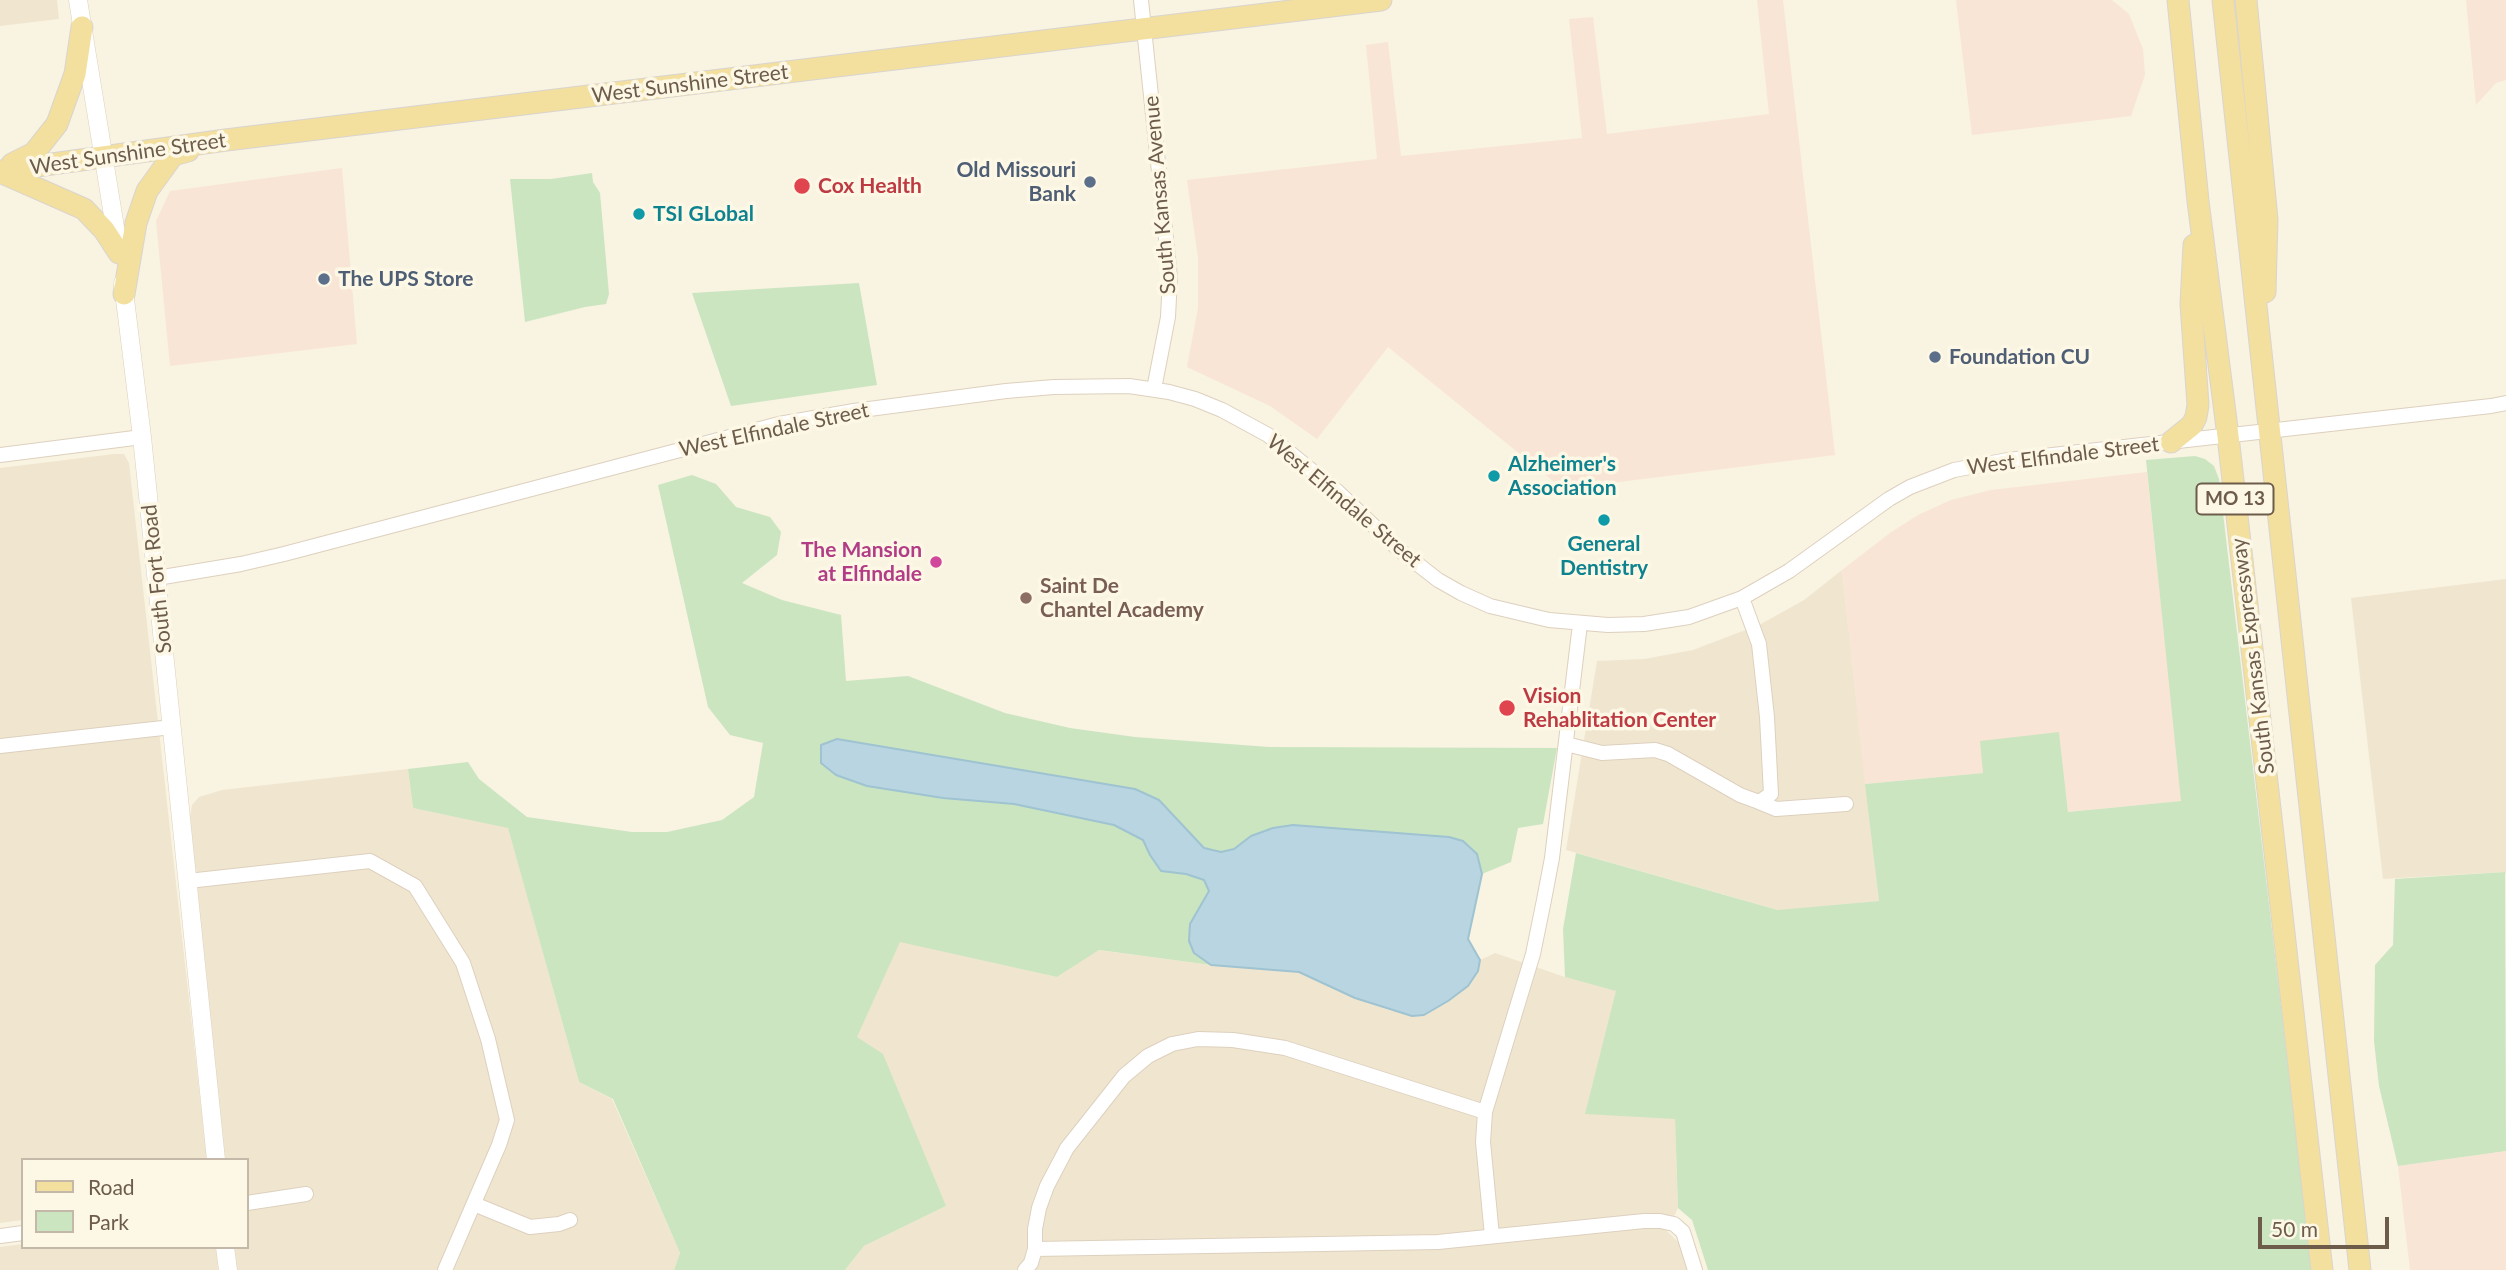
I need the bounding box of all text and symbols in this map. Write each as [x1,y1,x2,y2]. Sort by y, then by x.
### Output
street label: West Sunshine Street [590,59,790,109]
street label: South Kansas Avenue [1139,95,1181,295]
street label: West Sunshine Street [28,128,228,180]
place label: Old Missouri Bank [956,157,1076,207]
place label: Cox Health [818,173,922,199]
marker: Old Missouri Bank [1082,174,1098,190]
marker: Cox Health [792,176,812,196]
place label: TSI GLobal [653,201,754,227]
marker: TSI GLobal [631,206,647,222]
place label: The UPS Store [338,266,473,292]
marker: The UPS Store [316,271,332,287]
place label: Foundation CU [1949,344,2090,370]
marker: Foundation CU [1927,349,1943,365]
street label: West Elfindale Street [677,398,871,462]
street label: West Elfindale Street [1262,429,1426,573]
street label: West Elfindale Street [1966,432,2160,480]
place label: Alzheimer's Association [1508,451,1616,501]
marker: Alzheimer's Association [1486,468,1502,484]
road number: MO 13 [2196,484,2274,514]
street label: South Fort Road [137,503,177,655]
marker: General Dentistry [1596,512,1612,528]
place label: General Dentistry [1560,531,1648,581]
street label: South Kansas Expressway [2226,536,2280,776]
place label: The Mansion at Elfindale [801,537,922,587]
marker: The Mansion at Elfindale [928,554,944,570]
place label: Saint De Chantel Academy [1040,573,1204,623]
marker: Saint De Chantel Academy [1018,590,1034,606]
place label: Vision Rehablitation Center [1523,683,1716,733]
marker: Vision Rehablitation Center [1497,698,1517,718]
legend [21,1158,248,1249]
text: Road [88,1174,135,1199]
scale bar [2261,1204,2392,1248]
text: Park [88,1209,129,1234]
text: 50 m [2271,1216,2318,1241]

